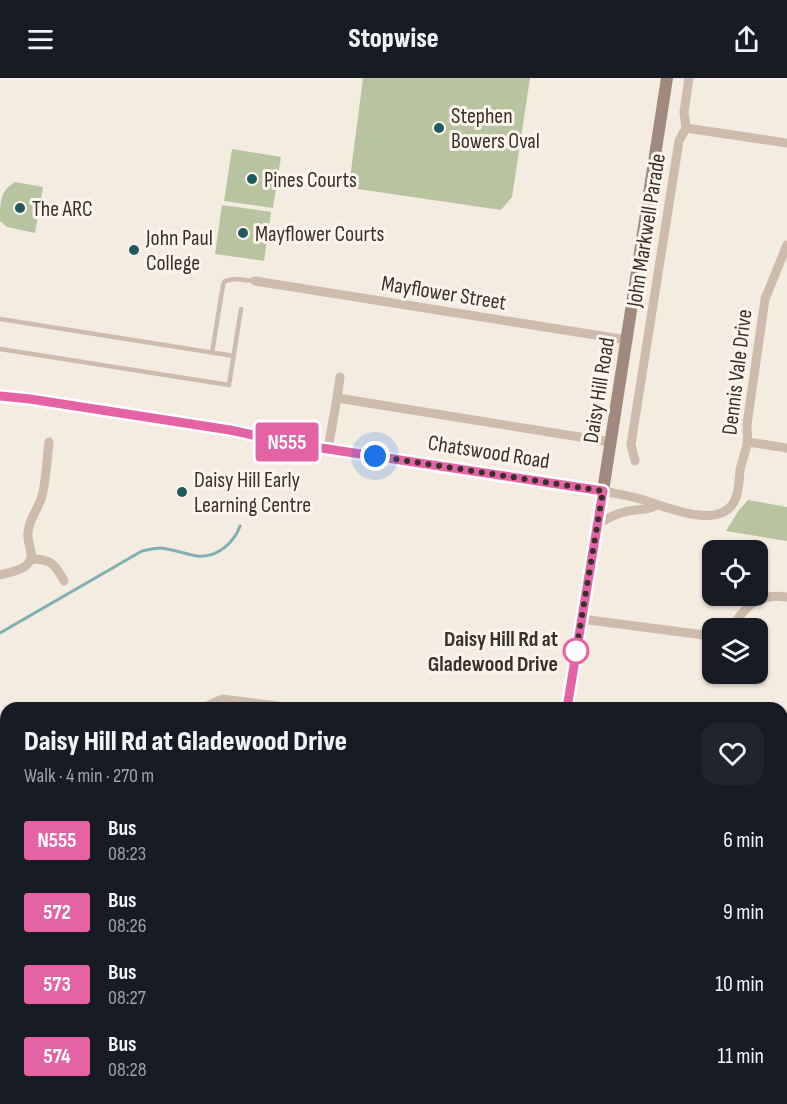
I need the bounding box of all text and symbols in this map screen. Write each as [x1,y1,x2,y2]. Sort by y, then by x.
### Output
icon: menu [24,23,57,56]
text: Stopwise [348,23,439,55]
icon: share [730,23,763,56]
place label: Stephen Bowers Oval [451,103,540,155]
marker: Stephen Bowers Oval [432,121,446,135]
street label: John Markwell Parade [621,152,672,310]
place label: Pines Courts [264,167,357,194]
marker: Pines Courts [245,172,259,186]
place label: The ARC [32,196,93,223]
marker: The ARC [13,201,27,215]
place label: Mayflower Courts [255,221,385,248]
place label: John Paul College [145,225,213,277]
marker: Mayflower Courts [236,226,250,240]
marker: John Paul College [127,243,141,257]
street label: Mayflower Street [379,270,508,317]
street label: Dennis Vale Drive [716,308,759,437]
street label: Daisy Hill Road [578,335,621,445]
line badge: N555 [245,422,329,462]
text: N555 [268,430,306,455]
street label: Chatswood Road [426,430,552,475]
your location [360,441,390,471]
place label: Daisy Hill Early Learning Centre [194,467,311,519]
marker: Daisy Hill Early Learning Centre [175,485,189,499]
map controls [702,540,768,684]
button: locate [702,540,768,606]
button: layers [702,618,768,684]
place label: Daisy Hill Rd at Gladewood Drive [428,626,558,678]
marker: Daisy Hill Rd at Gladewood Drive [563,638,589,664]
button: heart [701,722,764,785]
text: Daisy Hill Rd at Gladewood Drive [24,725,347,758]
text: Walk · 4 min · 270 m [24,764,154,788]
text: Bus [108,815,137,842]
text: 6 min [723,827,764,854]
text: N555 [38,828,76,853]
text: 08:23 [108,842,146,866]
text: Bus [108,887,137,914]
text: 9 min [723,899,764,926]
text: 572 [43,900,71,925]
text: 08:26 [108,914,146,938]
text: Bus [108,959,137,986]
text: 10 min [715,971,764,998]
text: 573 [43,972,71,997]
text: 08:27 [108,986,146,1010]
text: Bus [108,1031,137,1058]
text: 11 min [717,1043,764,1070]
text: 574 [44,1044,70,1069]
text: 08:28 [108,1058,146,1082]

